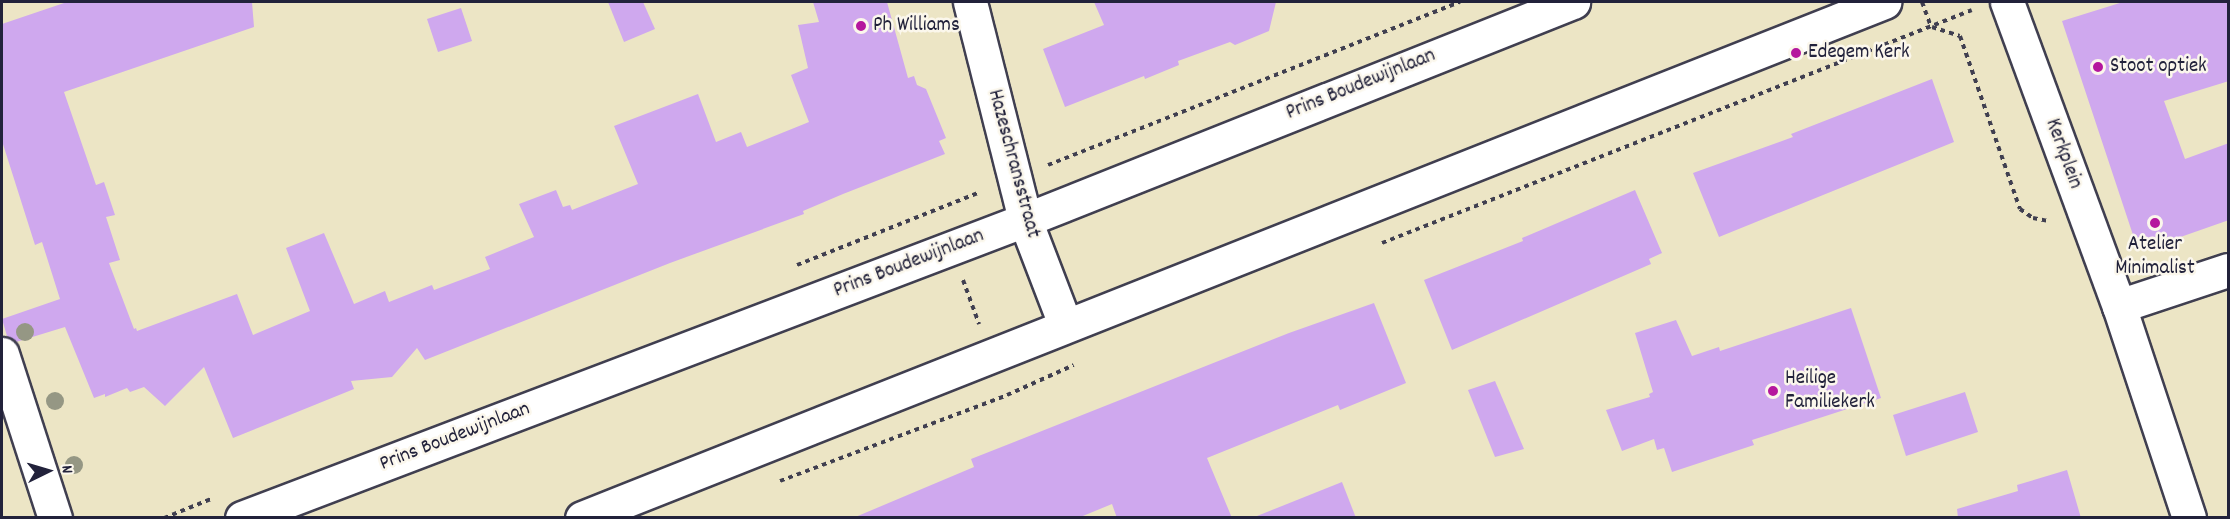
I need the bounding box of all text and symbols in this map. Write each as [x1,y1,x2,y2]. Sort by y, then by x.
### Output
place label: Ph Williams [873,13,960,39]
marker: Ph Williams [854,19,868,33]
place label: Edegem Kerk [1808,40,1910,66]
street label: Prins Boudewijnlaan [1283,44,1439,126]
marker: Edegem Kerk [1789,46,1803,60]
place label: Stoot optiek [2110,54,2207,80]
marker: Stoot optiek [2091,60,2105,74]
street label: Hazeschransstraat [981,87,1045,241]
street label: Kerkplein [2039,115,2087,193]
marker: Atelier Minimalist [2148,216,2162,230]
street label: Prins Boudewijnlaan [830,224,988,304]
place label: Atelier Minimalist [2115,232,2195,282]
place label: Heilige Familiekerk [1785,366,1875,416]
marker: Heilige Familiekerk [1766,384,1780,398]
street label: Prins Boudewijnlaan [376,397,534,477]
north arrow [18,441,78,501]
text: N [55,464,78,474]

